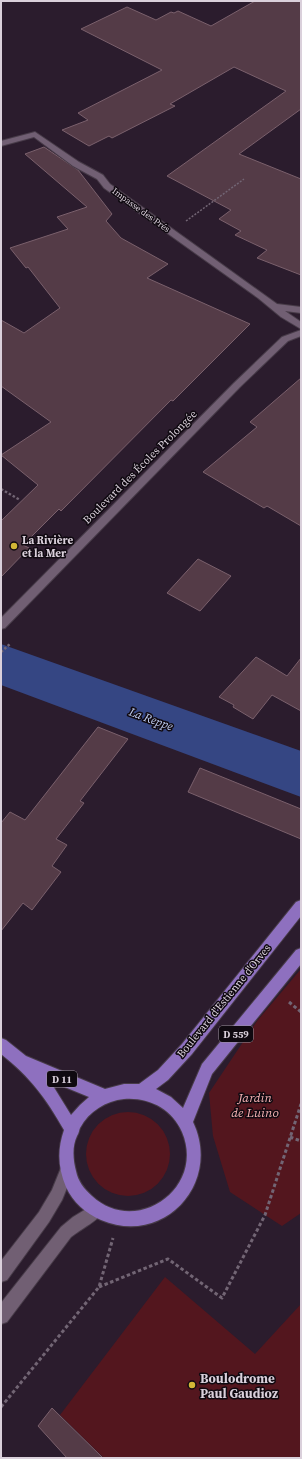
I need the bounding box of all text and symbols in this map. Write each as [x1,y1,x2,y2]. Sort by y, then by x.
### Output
street label: Impasse des Prés [110,185,172,235]
street label: Boulevard des Écoles Prolongée [80,407,200,527]
place label: La Rivière et la Mer [22,533,73,561]
marker: La Rivière et la Mer [9,541,19,551]
water label: La Reppe [126,703,175,734]
street label: Boulevard d'Estienne d'Orves [174,941,275,1061]
road number: D 559 [219,1026,253,1042]
road number: D 11 [47,1071,77,1087]
park label: Jardin de Luino [231,1089,279,1121]
place label: Boulodrome Paul Gaudioz [200,1370,278,1402]
marker: Boulodrome Paul Gaudioz [187,1380,197,1390]

